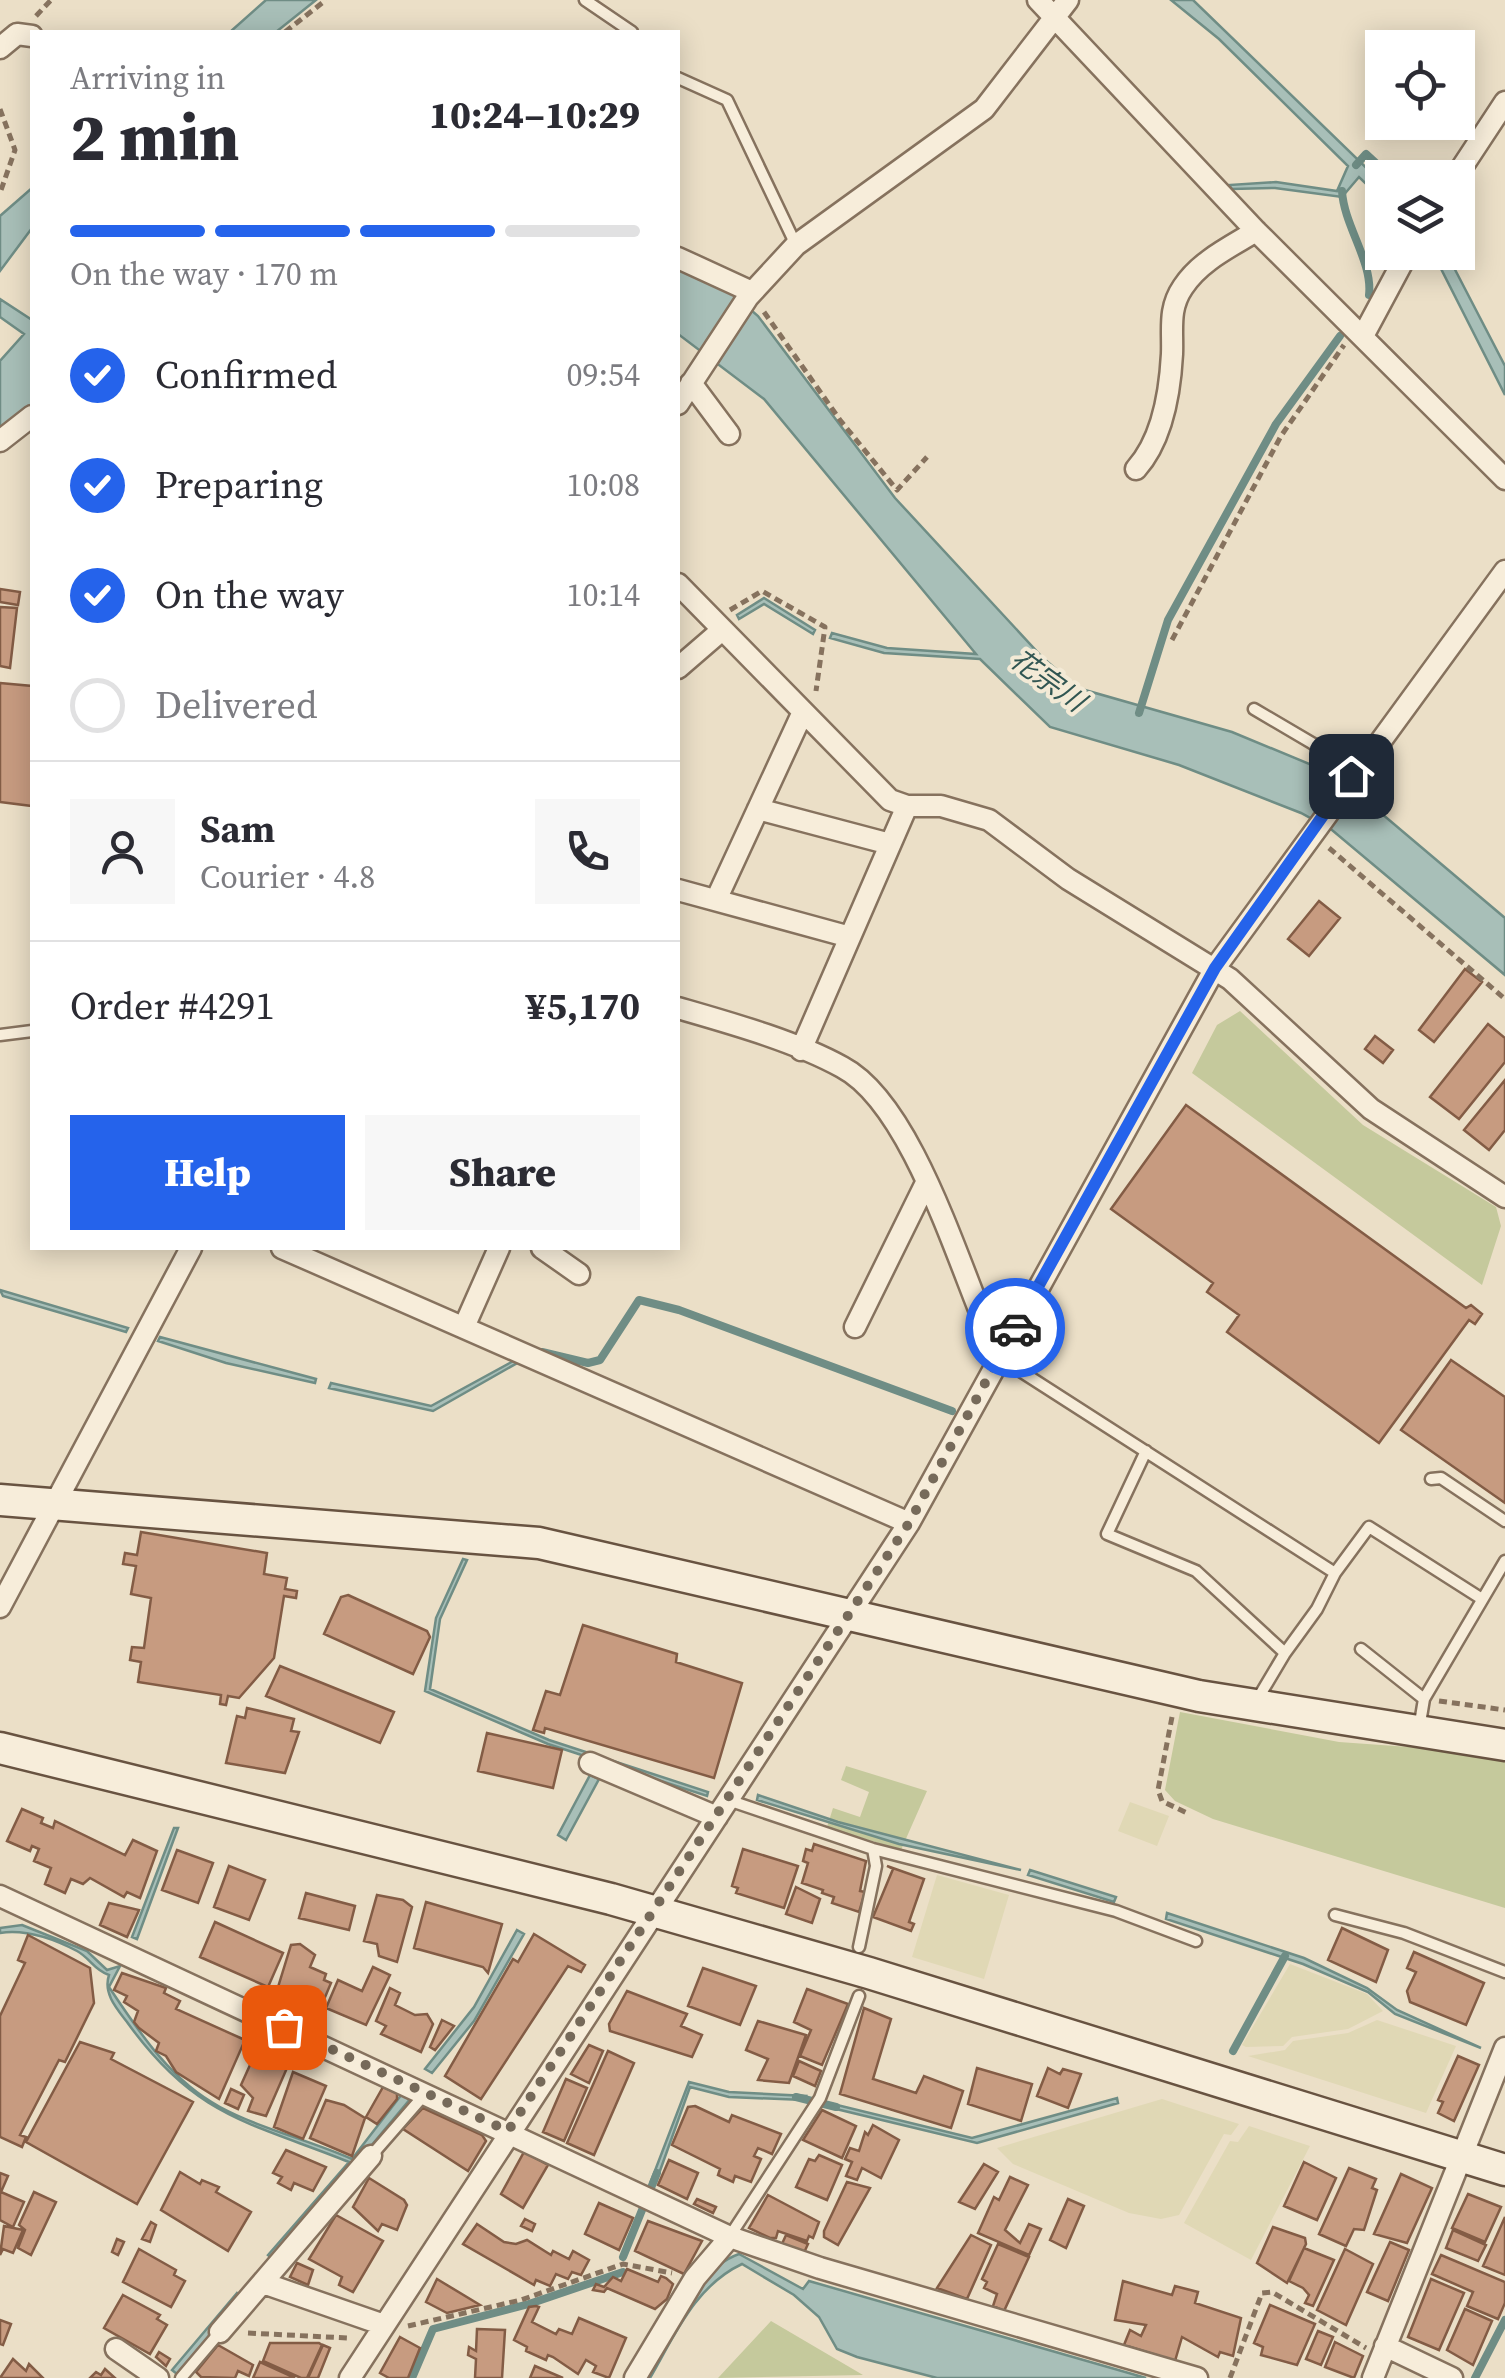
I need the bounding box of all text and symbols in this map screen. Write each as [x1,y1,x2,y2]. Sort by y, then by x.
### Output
map controls [1365,30,1475,270]
button: locate [1365,30,1475,140]
text: Arriving in [70,56,225,100]
text: 10:24–10:29 [429,89,640,141]
text: 2 min [70,93,240,182]
button: layers [1365,160,1475,270]
text: On the way · 170 m [70,252,338,296]
icon: check [70,348,125,403]
text: Confirmed [155,349,337,401]
text: 09:54 [566,353,640,397]
icon: check [70,458,125,513]
text: Preparing [155,459,323,511]
text: 10:08 [566,463,640,507]
icon: check [70,568,125,623]
text: On the way [155,569,344,621]
text: 10:14 [566,573,640,617]
water label: 花宗川 [1003,640,1096,722]
text: Delivered [155,679,318,731]
pin [1309,734,1394,819]
icon: home [1324,749,1379,804]
button: person [70,799,175,904]
button: phone [535,799,640,904]
text: Sam [200,803,275,855]
text: Courier · 4.8 [200,855,375,899]
text: Order #4291 [70,980,274,1032]
text: ¥5,170 [526,980,640,1032]
button: Help [70,1115,345,1230]
button: Share [365,1115,640,1230]
courier [965,1278,1065,1378]
icon: car [988,1301,1043,1356]
pin [242,1985,327,2070]
icon: bag [257,2000,312,2055]

